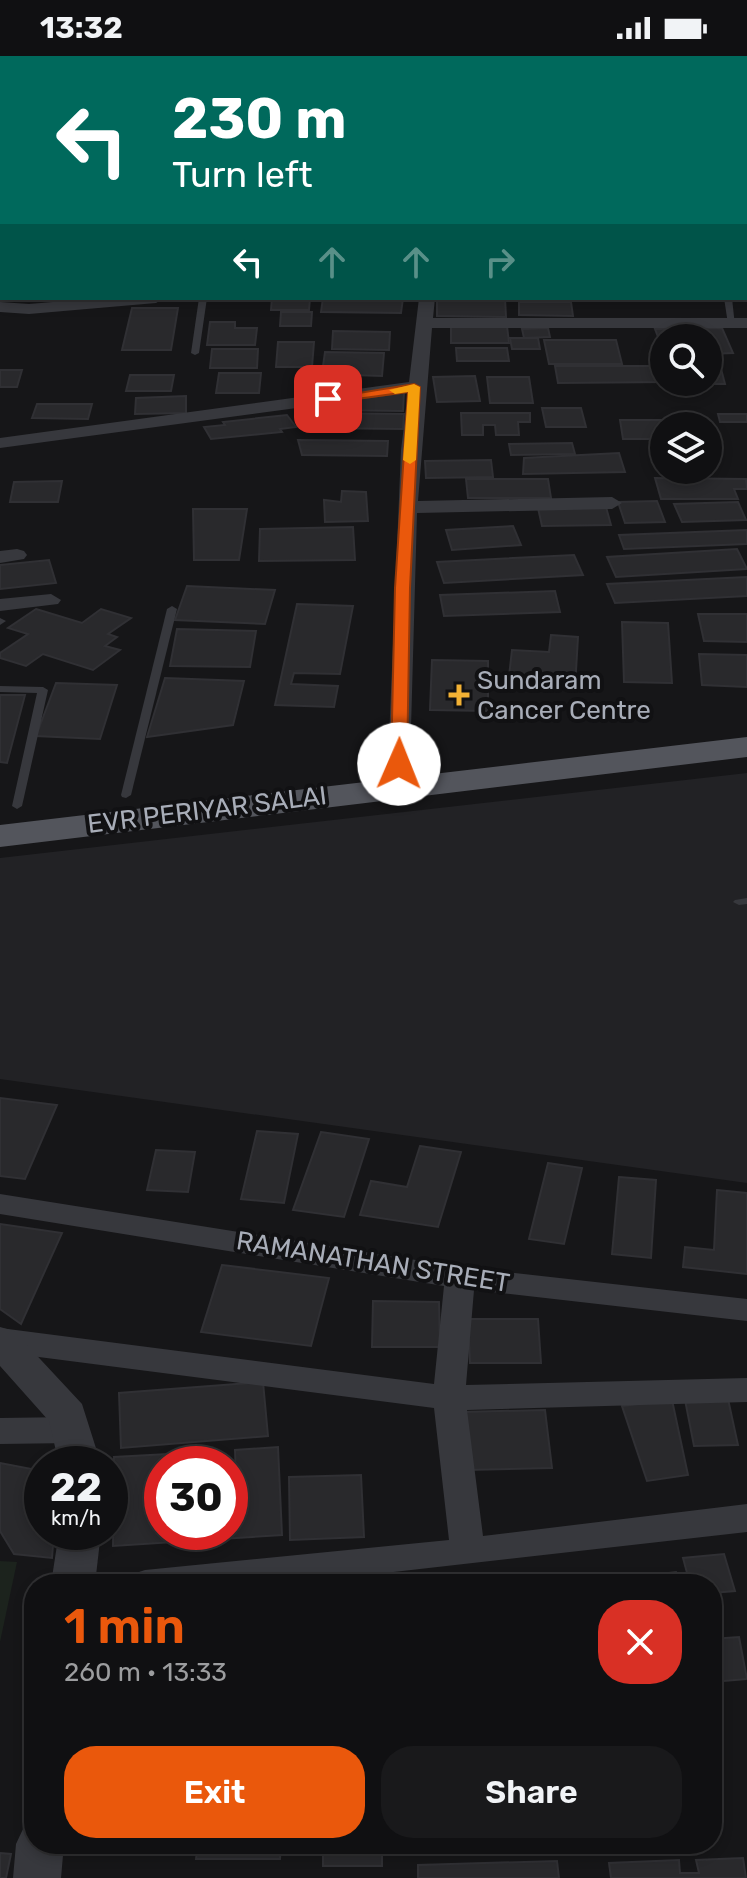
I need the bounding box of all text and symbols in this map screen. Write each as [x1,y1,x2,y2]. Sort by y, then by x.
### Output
text: 13:32 [40,10,123,46]
text: 230 m [172,86,347,152]
icon: left [40,88,144,192]
text: Turn left [172,153,313,196]
icon: left [226,240,270,284]
icon: ahead [310,240,354,284]
icon: ahead [394,240,438,284]
icon: right [478,240,522,284]
map controls [650,324,722,484]
button: search [650,324,722,396]
pin [294,365,362,433]
icon: arrive [306,377,350,421]
button: layers [650,412,722,484]
place label: Sundaram Cancer Centre [477,665,651,726]
marker: Sundaram Cancer Centre [448,684,470,706]
position arrow [357,722,441,806]
street label: EVR PERIYAR SALAI [86,780,328,840]
street label: RAMANATHAN STREET [234,1225,512,1299]
speed limit sign: 30 [144,1446,248,1550]
text: 22 [50,1464,102,1511]
text: km/h [51,1506,101,1530]
text: 1 min [64,1598,185,1655]
button: close [598,1600,682,1684]
text: 260 m · 13:33 [64,1657,227,1688]
button: Exit [64,1746,365,1838]
button: Share [381,1746,682,1838]

